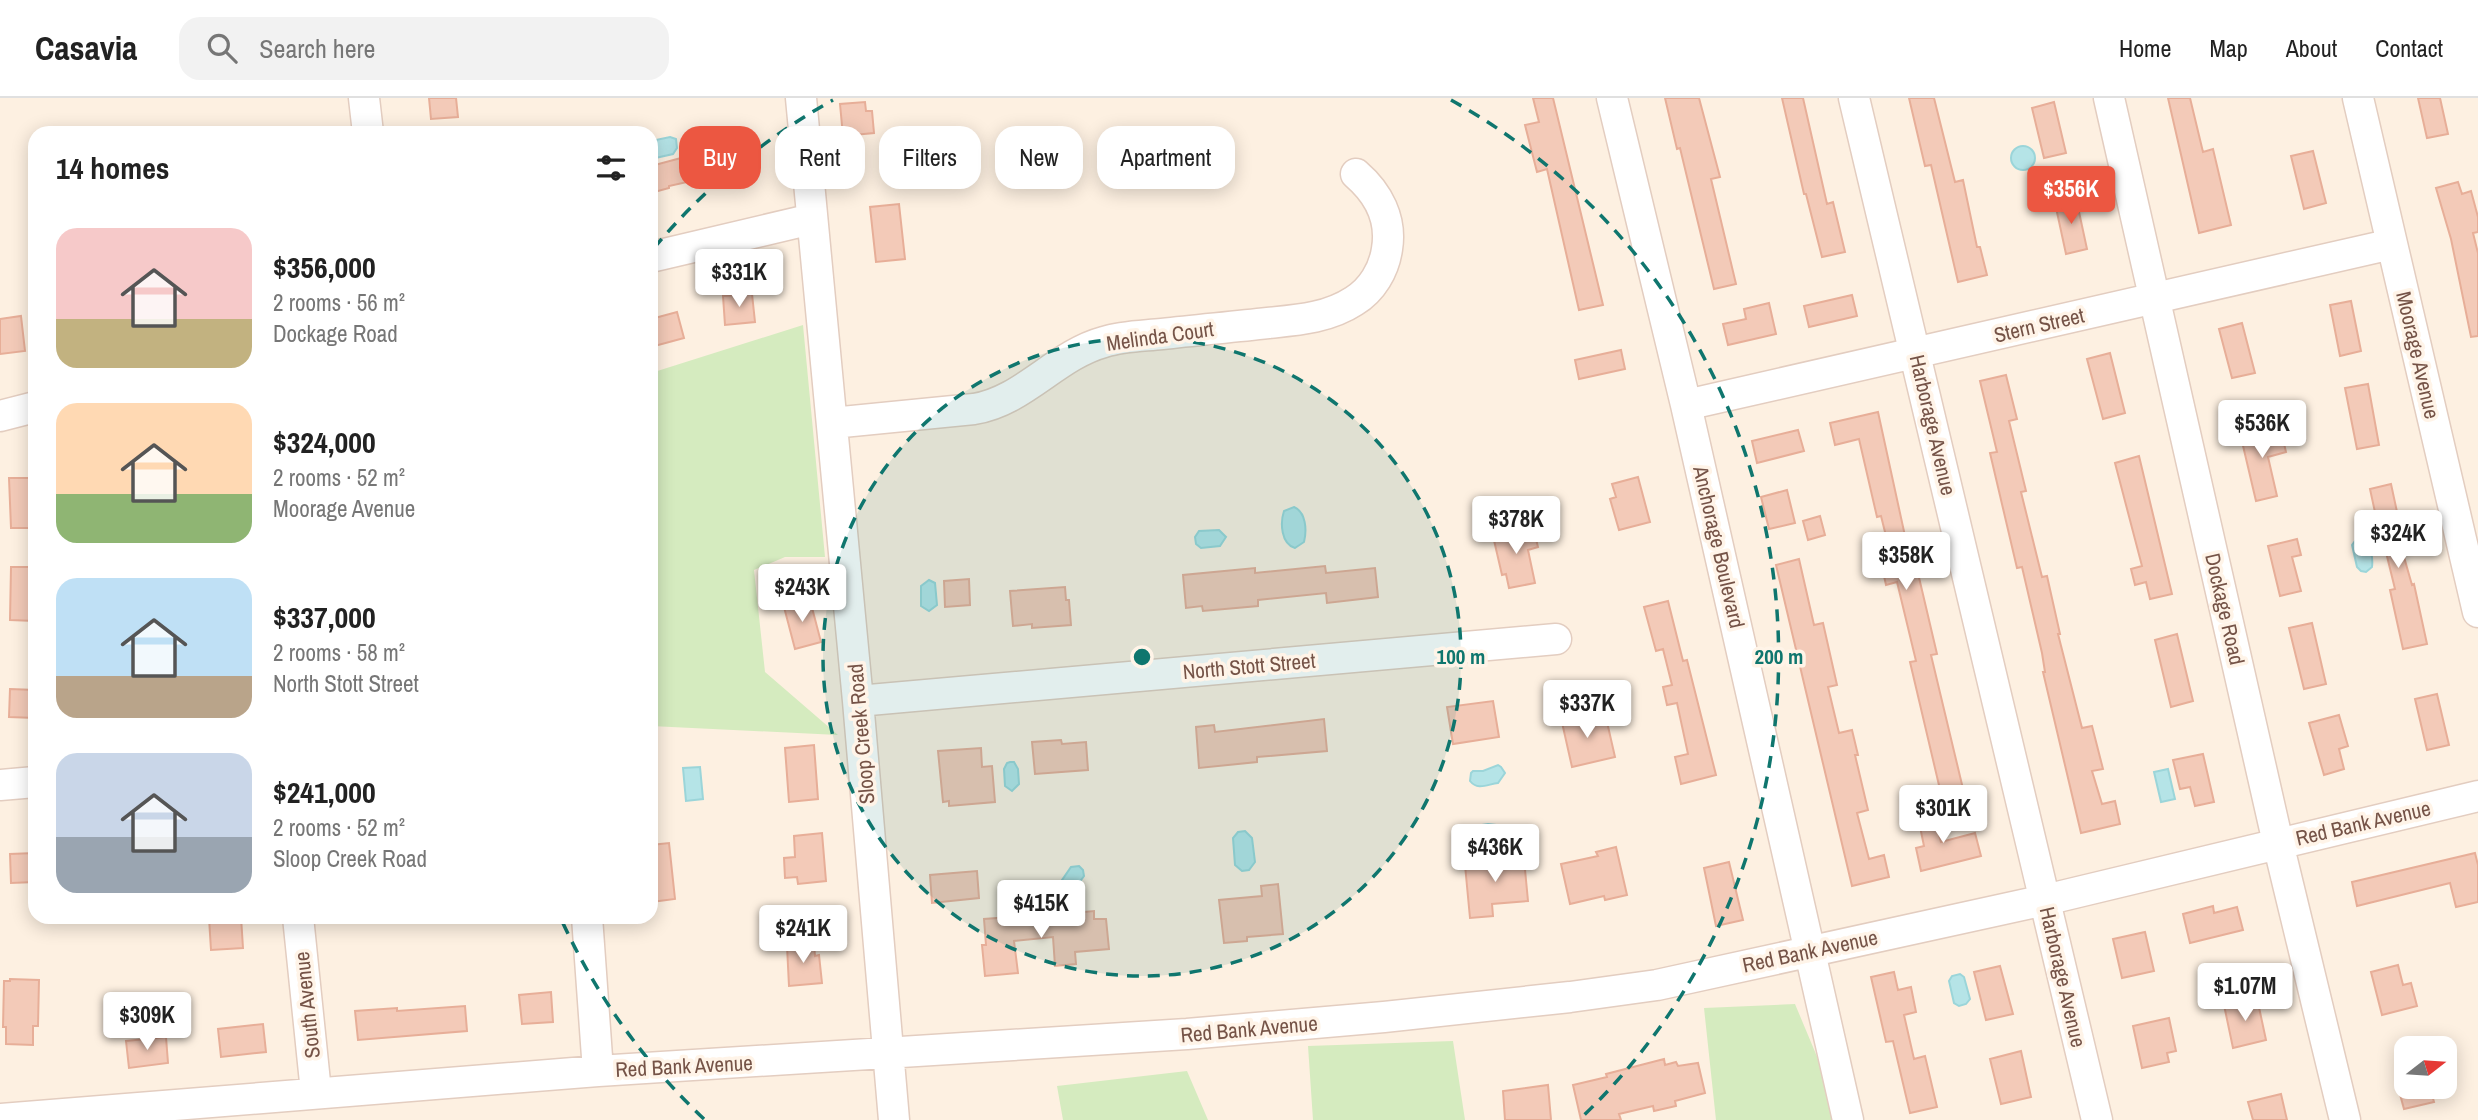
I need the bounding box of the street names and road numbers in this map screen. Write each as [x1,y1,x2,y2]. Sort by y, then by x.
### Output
street label: Moorage Avenue [2389,288,2447,422]
street label: Stern Street [1991,300,2087,349]
street label: Melinda Court [1104,314,1216,358]
street label: Harborage Avenue [1903,352,1963,498]
street label: Anchorage Boulevard [1686,462,1752,631]
street label: Dockage Road [2198,550,2252,668]
street label: North Stott Street [1181,646,1317,686]
street label: Sloop Creek Road [840,663,882,805]
street label: Red Bank Avenue [2293,793,2433,853]
street label: Harborage Avenue [2033,904,2093,1050]
street label: Red Bank Avenue [1740,923,1880,979]
street label: South Avenue [287,950,327,1060]
street label: Red Bank Avenue [1179,1009,1319,1049]
street label: Red Bank Avenue [615,1048,753,1084]

